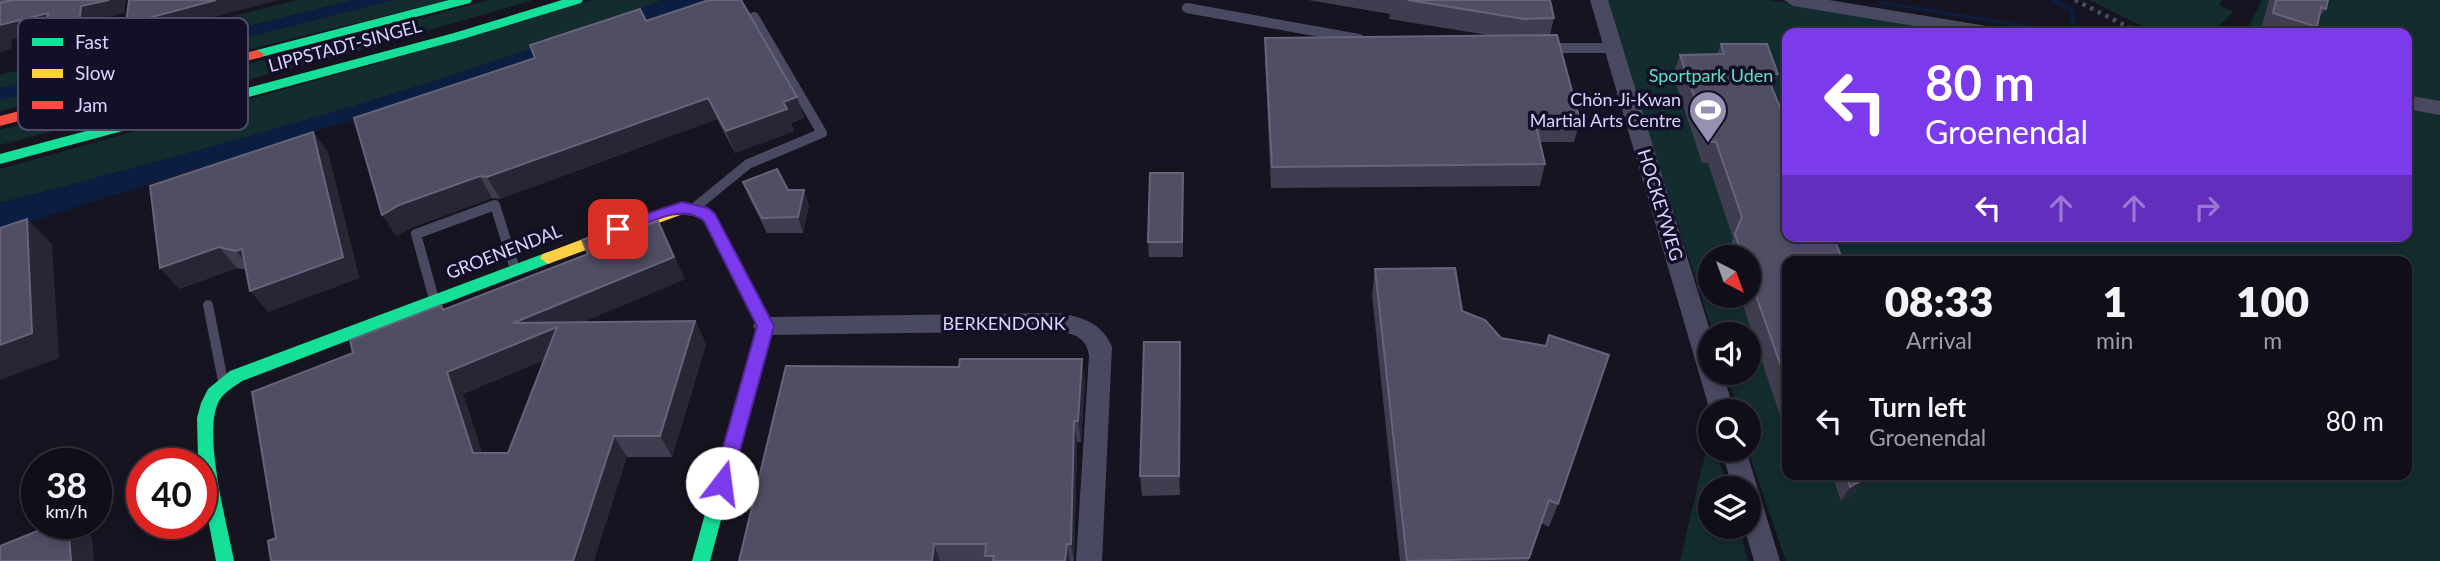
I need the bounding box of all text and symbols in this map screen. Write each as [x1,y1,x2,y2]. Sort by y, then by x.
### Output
street label: LIPPSTADT-SINGEL [266,14,424,76]
legend [18,18,248,130]
text: Fast [75,30,109,53]
text: 80 m [1925,53,2035,111]
icon: left [1810,56,1901,147]
text: Slow [75,61,115,84]
park label: Sportpark Uden [1649,64,1773,86]
place label: Chön-Ji-Kwan Martial Arts Centre [1530,88,1681,131]
sports icon: Chön-Ji-Kwan Martial Arts Centre [1687,89,1729,144]
text: Jam [75,93,108,116]
text: Groenendal [1925,112,2088,151]
street label: HOCKEYWEG [1634,146,1688,263]
icon: left [1969,189,2007,227]
icon: ahead [2042,189,2080,227]
icon: ahead [2115,189,2153,227]
icon: right [2188,189,2226,227]
pin [588,199,648,259]
icon: arrive [599,210,637,248]
street label: GROENENDAL [443,219,564,283]
north arrow [1698,245,1760,308]
map controls [1698,245,1761,539]
text: 08:33 [1885,276,1993,326]
text: 1 [2103,276,2127,326]
text: 100 [2236,276,2309,326]
street label: BERKENDONK [942,312,1066,334]
button: sound [1698,322,1761,385]
text: Arrival [1906,326,1972,354]
text: min [2096,326,2133,354]
text: m [2263,326,2282,354]
text: Turn left [1869,391,1966,423]
button: search [1698,399,1761,462]
icon: left [1810,402,1848,440]
text: 80 m [2326,405,2384,437]
text: Groenendal [1869,423,1986,451]
position arrow [685,446,759,520]
speed limit sign: 40 [126,448,217,539]
text: 38 [46,463,87,505]
button: layers [1698,476,1761,539]
text: km/h [45,500,88,522]

